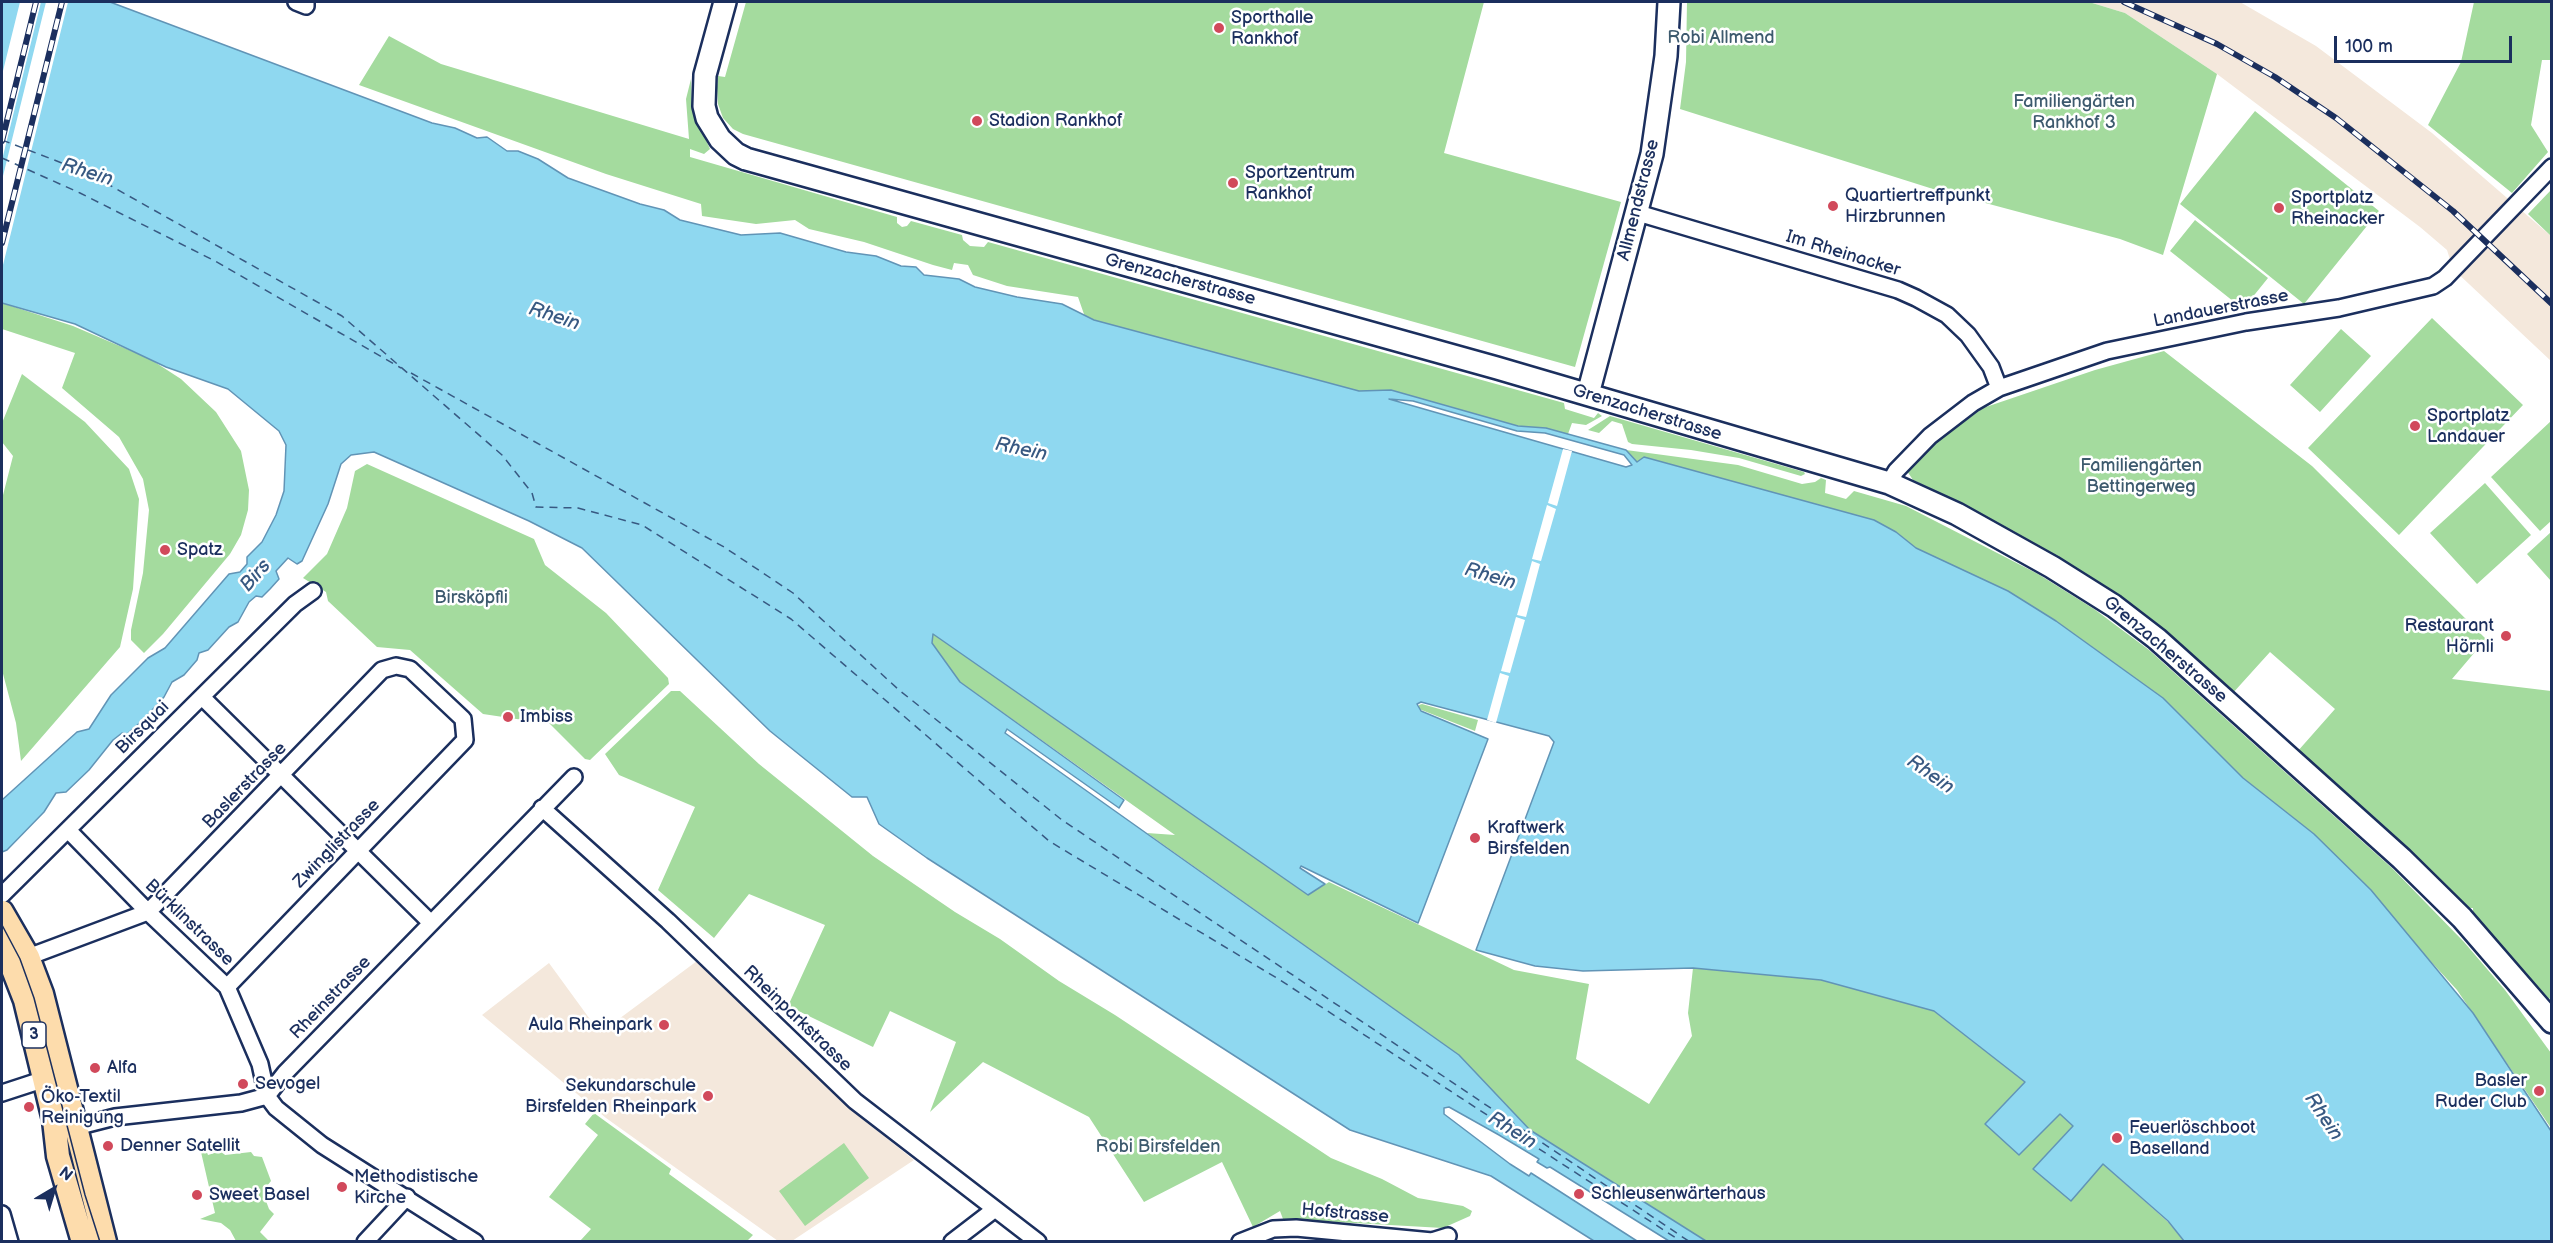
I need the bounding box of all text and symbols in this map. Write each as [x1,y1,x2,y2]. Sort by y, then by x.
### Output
place label: Sporthalle Rankhof [1231,7,1313,50]
marker: Sporthalle Rankhof [1212,21,1226,35]
scale bar [2337,24,2516,62]
park label: Robi Allmend [1667,27,1775,49]
text: 100 m [2345,36,2393,57]
park label: Familiengärten Rankhof 3 [2013,91,2135,134]
place label: Stadion Rankhof [989,110,1122,132]
marker: Stadion Rankhof [970,114,984,128]
street label: Allmendstrasse [1613,137,1665,263]
water label: Rhein [58,154,116,192]
place label: Sportzentrum Rankhof [1245,162,1355,204]
marker: Sportzentrum Rankhof [1226,176,1240,190]
place label: Quartiertreffpunkt Hirzbrunnen [1845,185,1990,228]
place label: Sportplatz Rheinacker [2291,187,2384,230]
marker: Quartiertreffpunkt Hirzbrunnen [1826,199,1840,213]
marker: Sportplatz Rheinacker [2272,201,2286,215]
street label: Im Rheinacker [1783,226,1903,282]
street label: Grenzacherstrasse [1102,250,1258,310]
street label: Landauerstrasse [2152,285,2290,333]
water label: Rhein [525,297,583,337]
street label: Grenzacherstrasse [1570,380,1724,446]
place label: Sportplatz Landauer [2427,405,2509,448]
marker: Sportplatz Landauer [2408,419,2422,433]
water label: Rhein [993,433,1049,467]
park label: Familiengärten Bettingerweg [2080,455,2202,498]
place label: Spatz [177,539,223,561]
marker: Spatz [158,543,172,557]
water label: Birs [235,555,277,597]
water label: Rhein [1461,558,1519,596]
park label: Birsköpfli [434,587,508,609]
street label: Grenzacherstrasse [2099,592,2231,708]
place label: Restaurant Hörnli [2404,615,2494,658]
marker: Restaurant Hörnli [2499,629,2513,643]
street label: Birsquai [112,697,174,759]
place label: Imbiss [520,706,573,728]
marker: Imbiss [501,710,515,724]
street label: Baslerstrasse [198,738,292,834]
water label: Rhein [1902,750,1958,800]
street label: Zwinglistrasse [289,795,385,893]
place label: Kraftwerk Birsfelden [1487,817,1570,860]
marker: Kraftwerk Birsfelden [1468,831,1482,845]
street label: Bürklinstrasse [140,875,238,971]
street label: Rheinstrasse [286,952,376,1044]
street label: Rheinparkstrasse [738,962,856,1076]
place label: Aula Rheinpark [528,1014,652,1036]
marker: Aula Rheinpark [657,1018,671,1032]
road number: 3 [22,1022,46,1048]
place label: Alfa [107,1057,137,1079]
marker: Alfa [88,1061,102,1075]
place label: Basler Ruder Club [2435,1070,2527,1112]
place label: Sevogel [255,1073,320,1095]
place label: Sekundarschule Birsfelden Rheinpark [525,1075,696,1118]
marker: Sevogel [236,1077,250,1091]
marker: Basler Ruder Club [2532,1084,2546,1098]
place label: Öko-Textil Reinigung [41,1086,124,1128]
marker: Sekundarschule Birsfelden Rheinpark [701,1089,715,1103]
water label: Rhein [2298,1089,2348,1145]
marker: Öko-Textil Reinigung [22,1100,36,1114]
water label: Rhein [1483,1107,1541,1155]
place label: Feuerlöschboot Baselland [2129,1117,2256,1160]
marker: Feuerlöschboot Baselland [2110,1131,2124,1145]
place label: Denner Satellit [120,1135,240,1157]
park label: Robi Birsfelden [1096,1136,1220,1158]
marker: Denner Satellit [101,1139,115,1153]
north arrow [24,1159,84,1219]
text: N [55,1163,76,1186]
place label: Methodistische Kirche [354,1166,478,1208]
marker: Methodistische Kirche [335,1180,349,1194]
place label: Schleusenwärterhaus [1591,1183,1766,1205]
place label: Sweet Basel [209,1184,310,1206]
marker: Schleusenwärterhaus [1572,1187,1586,1201]
marker: Sweet Basel [190,1188,204,1202]
street label: Hofstrasse [1300,1199,1390,1229]

